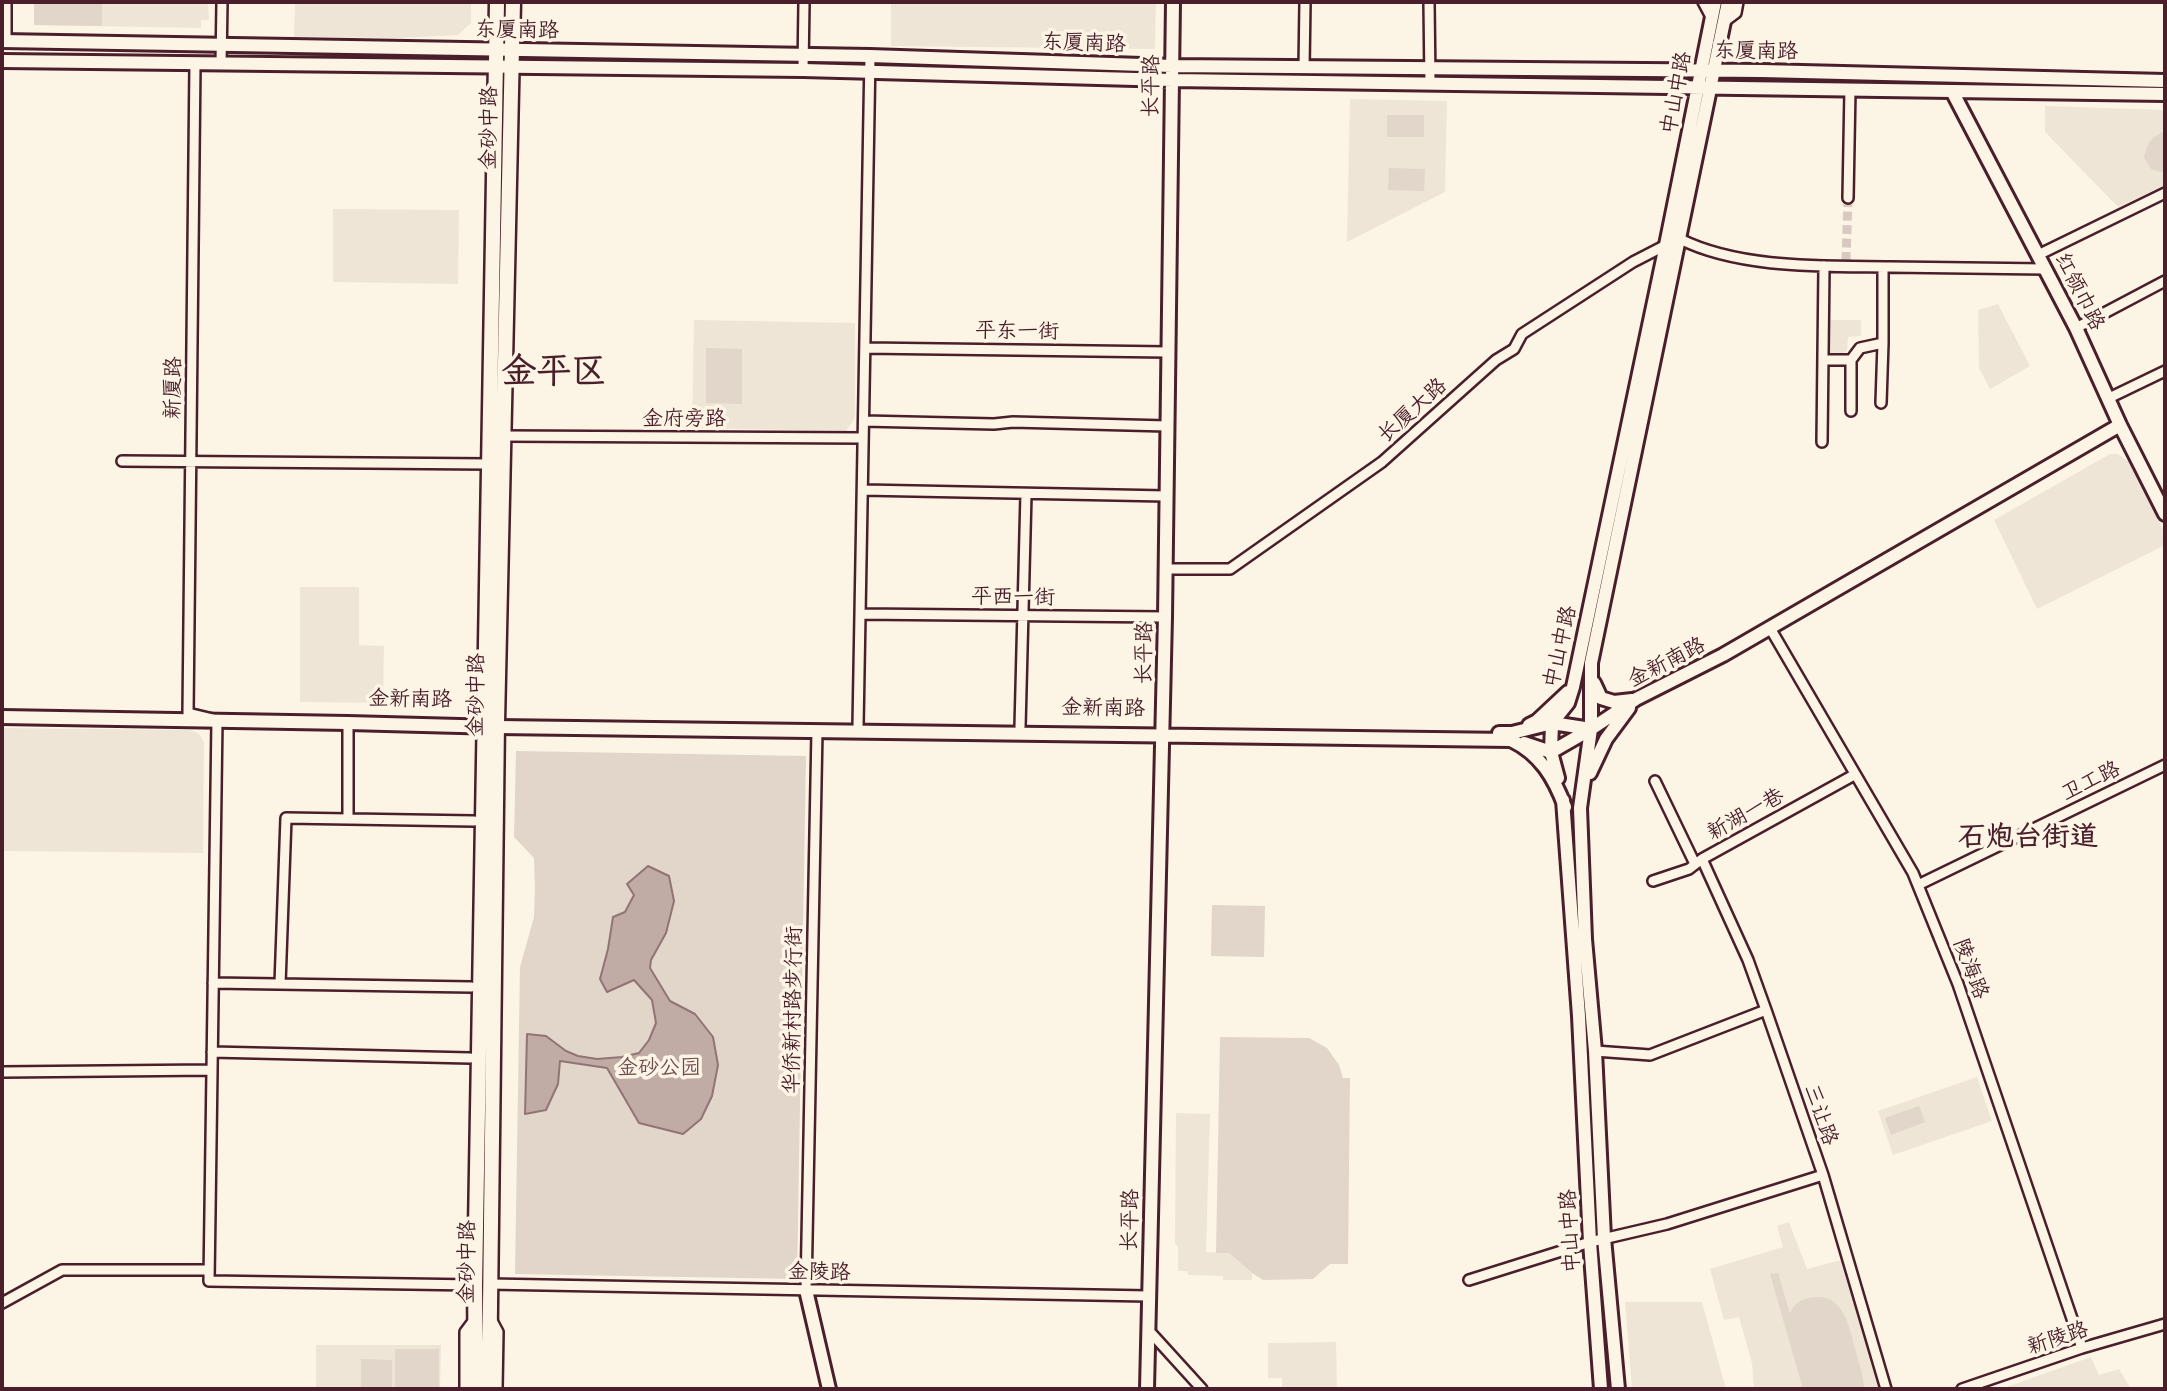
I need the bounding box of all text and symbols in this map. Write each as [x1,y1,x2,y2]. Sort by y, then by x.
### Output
street label: 东厦南路 [475,18,559,44]
street label: 东厦南路 [1042,30,1126,58]
street label: 东厦南路 [1714,39,1798,65]
street label: 中山中路 [1657,49,1697,137]
street label: 长平路 [1139,54,1165,118]
street label: 金砂中路 [477,86,503,170]
street label: 红领巾路 [2049,249,2109,335]
street label: 平东一街 [975,319,1059,345]
district label: 金平区 [502,352,606,394]
street label: 新厦路 [161,356,187,420]
street label: 长厦大路 [1373,374,1453,448]
street label: 金府旁路 [642,407,726,433]
street label: 平西一街 [971,585,1055,611]
street label: 中山中路 [1539,603,1583,691]
street label: 长平路 [1132,621,1158,685]
street label: 金新南路 [1624,633,1710,693]
street label: 金砂中路 [464,653,490,737]
street label: 金新南路 [368,687,452,713]
street label: 金新南路 [1061,696,1145,722]
street label: 卫工路 [2057,757,2125,807]
street label: 新湖一巷 [1703,784,1789,846]
district label: 石炮台街道 [1958,821,2098,855]
street label: 华侨新村路步行街 [780,926,808,1094]
street label: 陵海路 [1947,935,1993,1003]
park label: 金砂公园 [617,1056,701,1082]
street label: 三让路 [1798,1081,1842,1149]
street label: 长平路 [1117,1188,1145,1252]
street label: 中山中路 [1556,1188,1586,1274]
street label: 金砂中路 [455,1220,481,1304]
street label: 金陵路 [787,1260,851,1286]
street label: 新陵路 [2024,1317,2092,1361]

